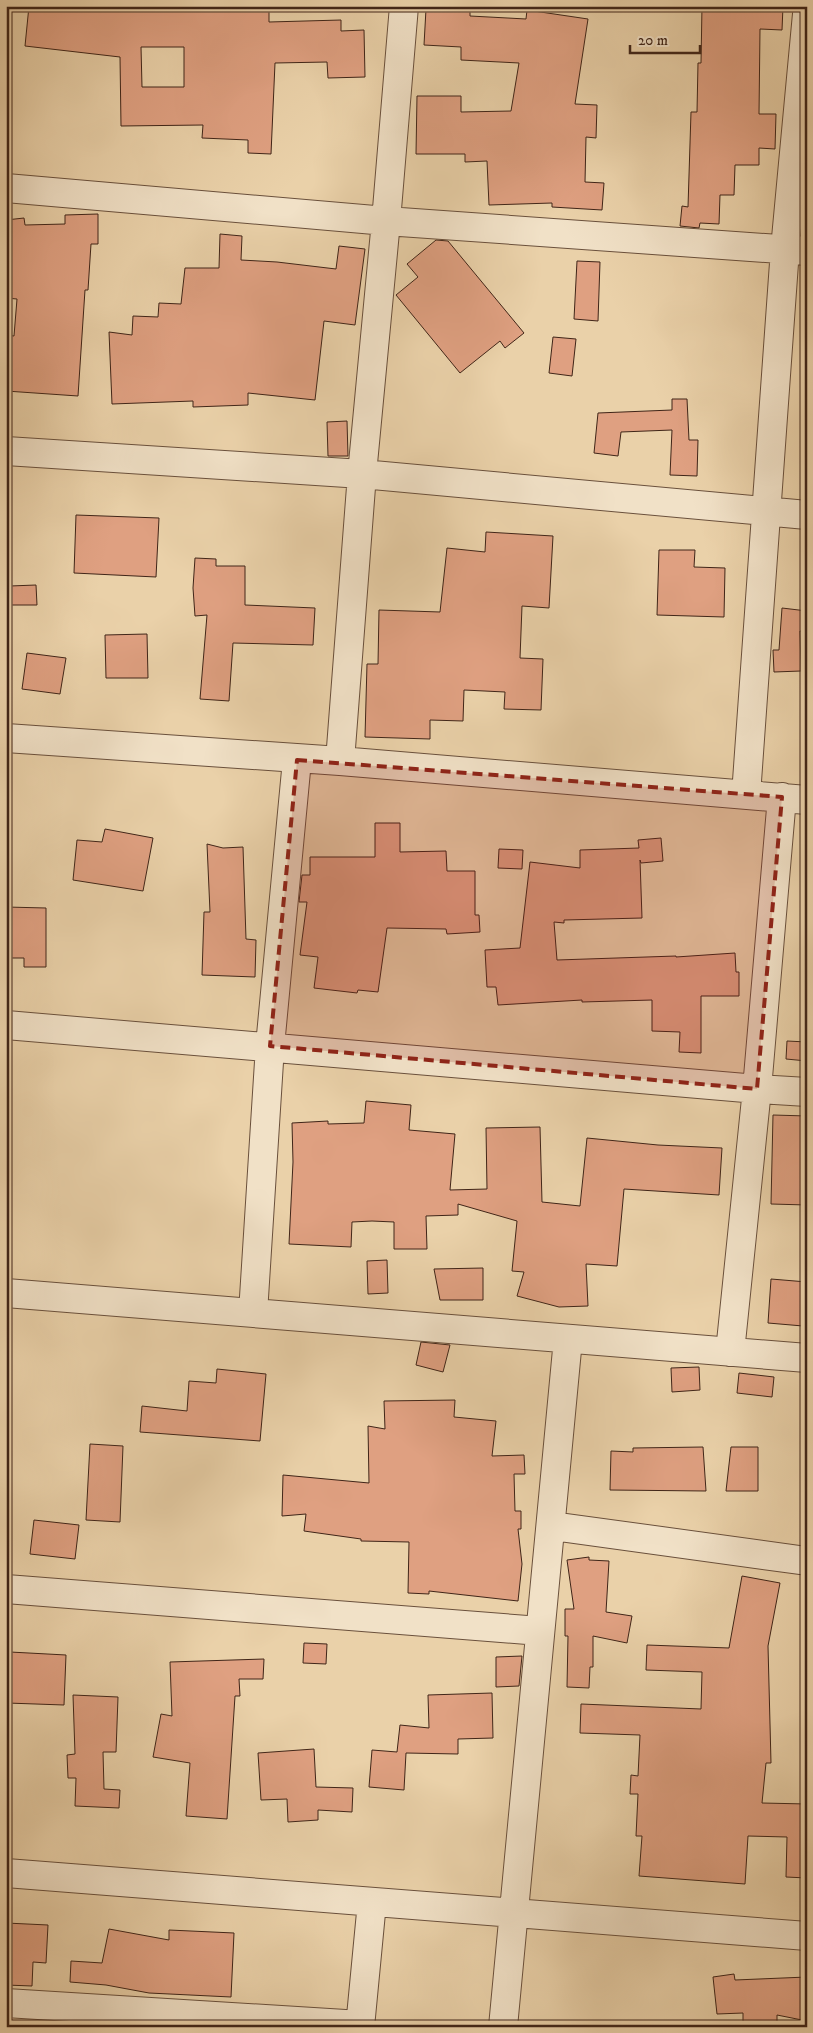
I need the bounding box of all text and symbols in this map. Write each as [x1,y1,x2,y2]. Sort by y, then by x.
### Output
scale bar [630,22,700,54]
text: 20 m [638,31,668,50]

